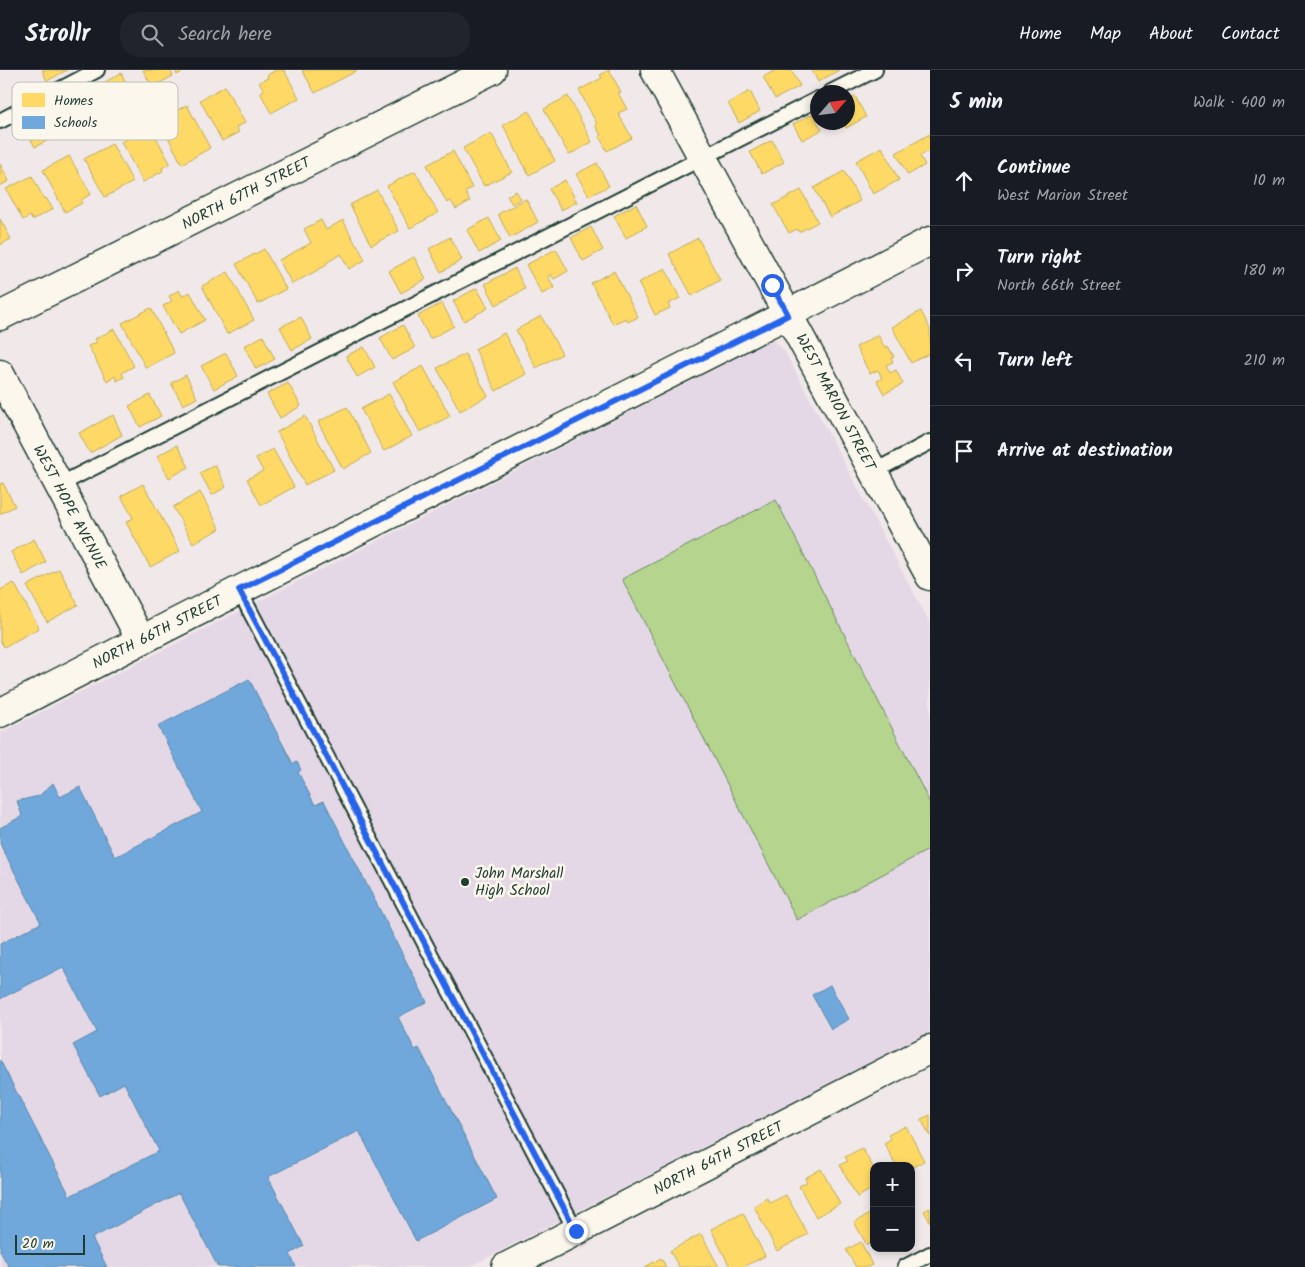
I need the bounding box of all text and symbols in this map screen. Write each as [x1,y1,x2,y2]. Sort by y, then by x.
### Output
search box [120,12,470,57]
text: Strollr [25,15,90,54]
text: Search here [178,20,272,50]
text: Home [1019,20,1062,49]
text: Map [1090,20,1121,49]
text: About [1149,20,1193,49]
text: Contact [1221,20,1280,49]
icon: search [138,21,166,49]
legend [12,82,178,140]
north arrow [810,85,855,130]
text: 5 min [950,86,1003,119]
text: Homes [54,90,93,112]
text: Walk · 400 m [1193,90,1285,115]
text: Schools [54,112,97,134]
street label: NORTH 67TH STREET [178,150,317,237]
text: Continue [997,153,1070,183]
icon: ahead [950,167,978,195]
text: 10 m [1253,168,1285,193]
text: West Marion Street [997,183,1128,208]
text: Turn right [997,243,1082,273]
icon: right [950,257,978,285]
text: 180 m [1243,258,1285,283]
text: North 66th Street [997,273,1121,298]
route start [761,274,784,297]
street label: WEST MARION STREET [789,329,882,477]
text: Turn left [997,346,1072,376]
icon: left [950,347,978,375]
text: 210 m [1244,348,1285,373]
text: Arrive at destination [997,436,1173,466]
icon: arrive [950,437,978,465]
street label: WEST HOPE AVENUE [26,441,113,575]
street label: NORTH 66TH STREET [88,589,228,676]
place label: John Marshall High School [475,862,564,903]
marker: John Marshall High School [459,876,471,888]
street label: NORTH 64TH STREET [649,1115,789,1202]
map controls [870,1162,915,1252]
button: + [870,1162,915,1207]
button: − [870,1207,915,1252]
route end [565,1220,588,1243]
scale bar [15,1232,85,1255]
text: 20 m [22,1233,54,1255]

